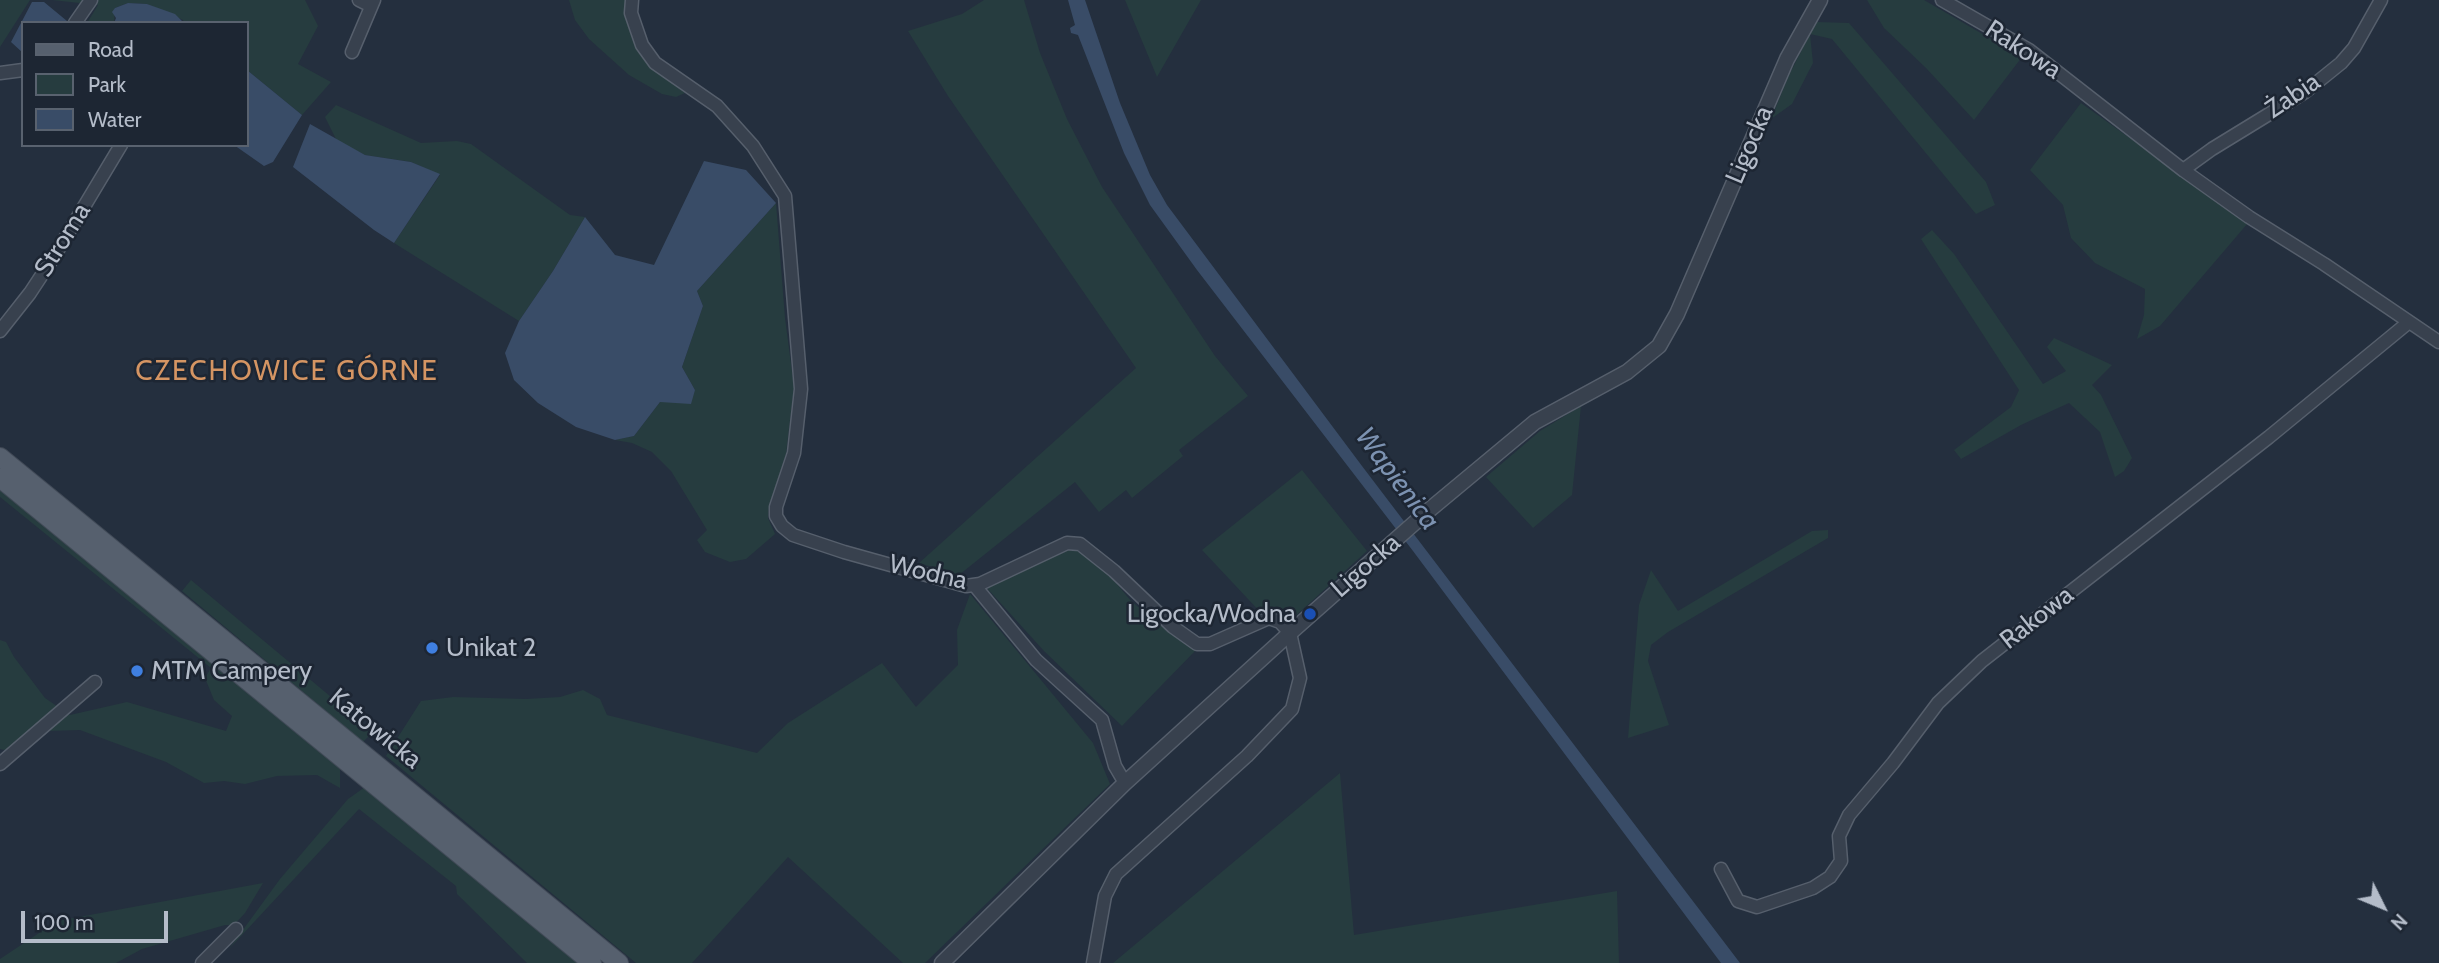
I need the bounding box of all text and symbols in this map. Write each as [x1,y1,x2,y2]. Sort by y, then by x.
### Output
street label: Rakowa [1979,14,2067,86]
legend [21,21,248,147]
text: Road [88,37,134,62]
street label: Żabia [2260,67,2326,125]
text: Park [88,72,126,97]
street label: Ligocka [1720,101,1780,189]
text: Water [88,107,141,132]
street label: Stroma [28,197,98,283]
district label: CZECHOWICE GÓRNE [137,355,437,389]
water label: Wapienica [1348,421,1446,537]
street label: Ligocka [1325,527,1407,605]
street label: Wodna [886,549,970,597]
street label: Rakowa [1994,580,2080,656]
place label: Ligocka/Wodna [1127,598,1296,630]
marker: Ligocka/Wodna [1302,606,1318,622]
place label: Unikat 2 [446,632,536,664]
marker: Unikat 2 [424,640,440,656]
place label: MTM Campery [151,655,312,687]
marker: MTM Campery [129,663,145,679]
street label: Katowicka [322,682,428,776]
north arrow [2348,872,2418,942]
scale bar [24,897,172,941]
text: N [2386,909,2412,934]
text: 100 m [34,910,93,935]

